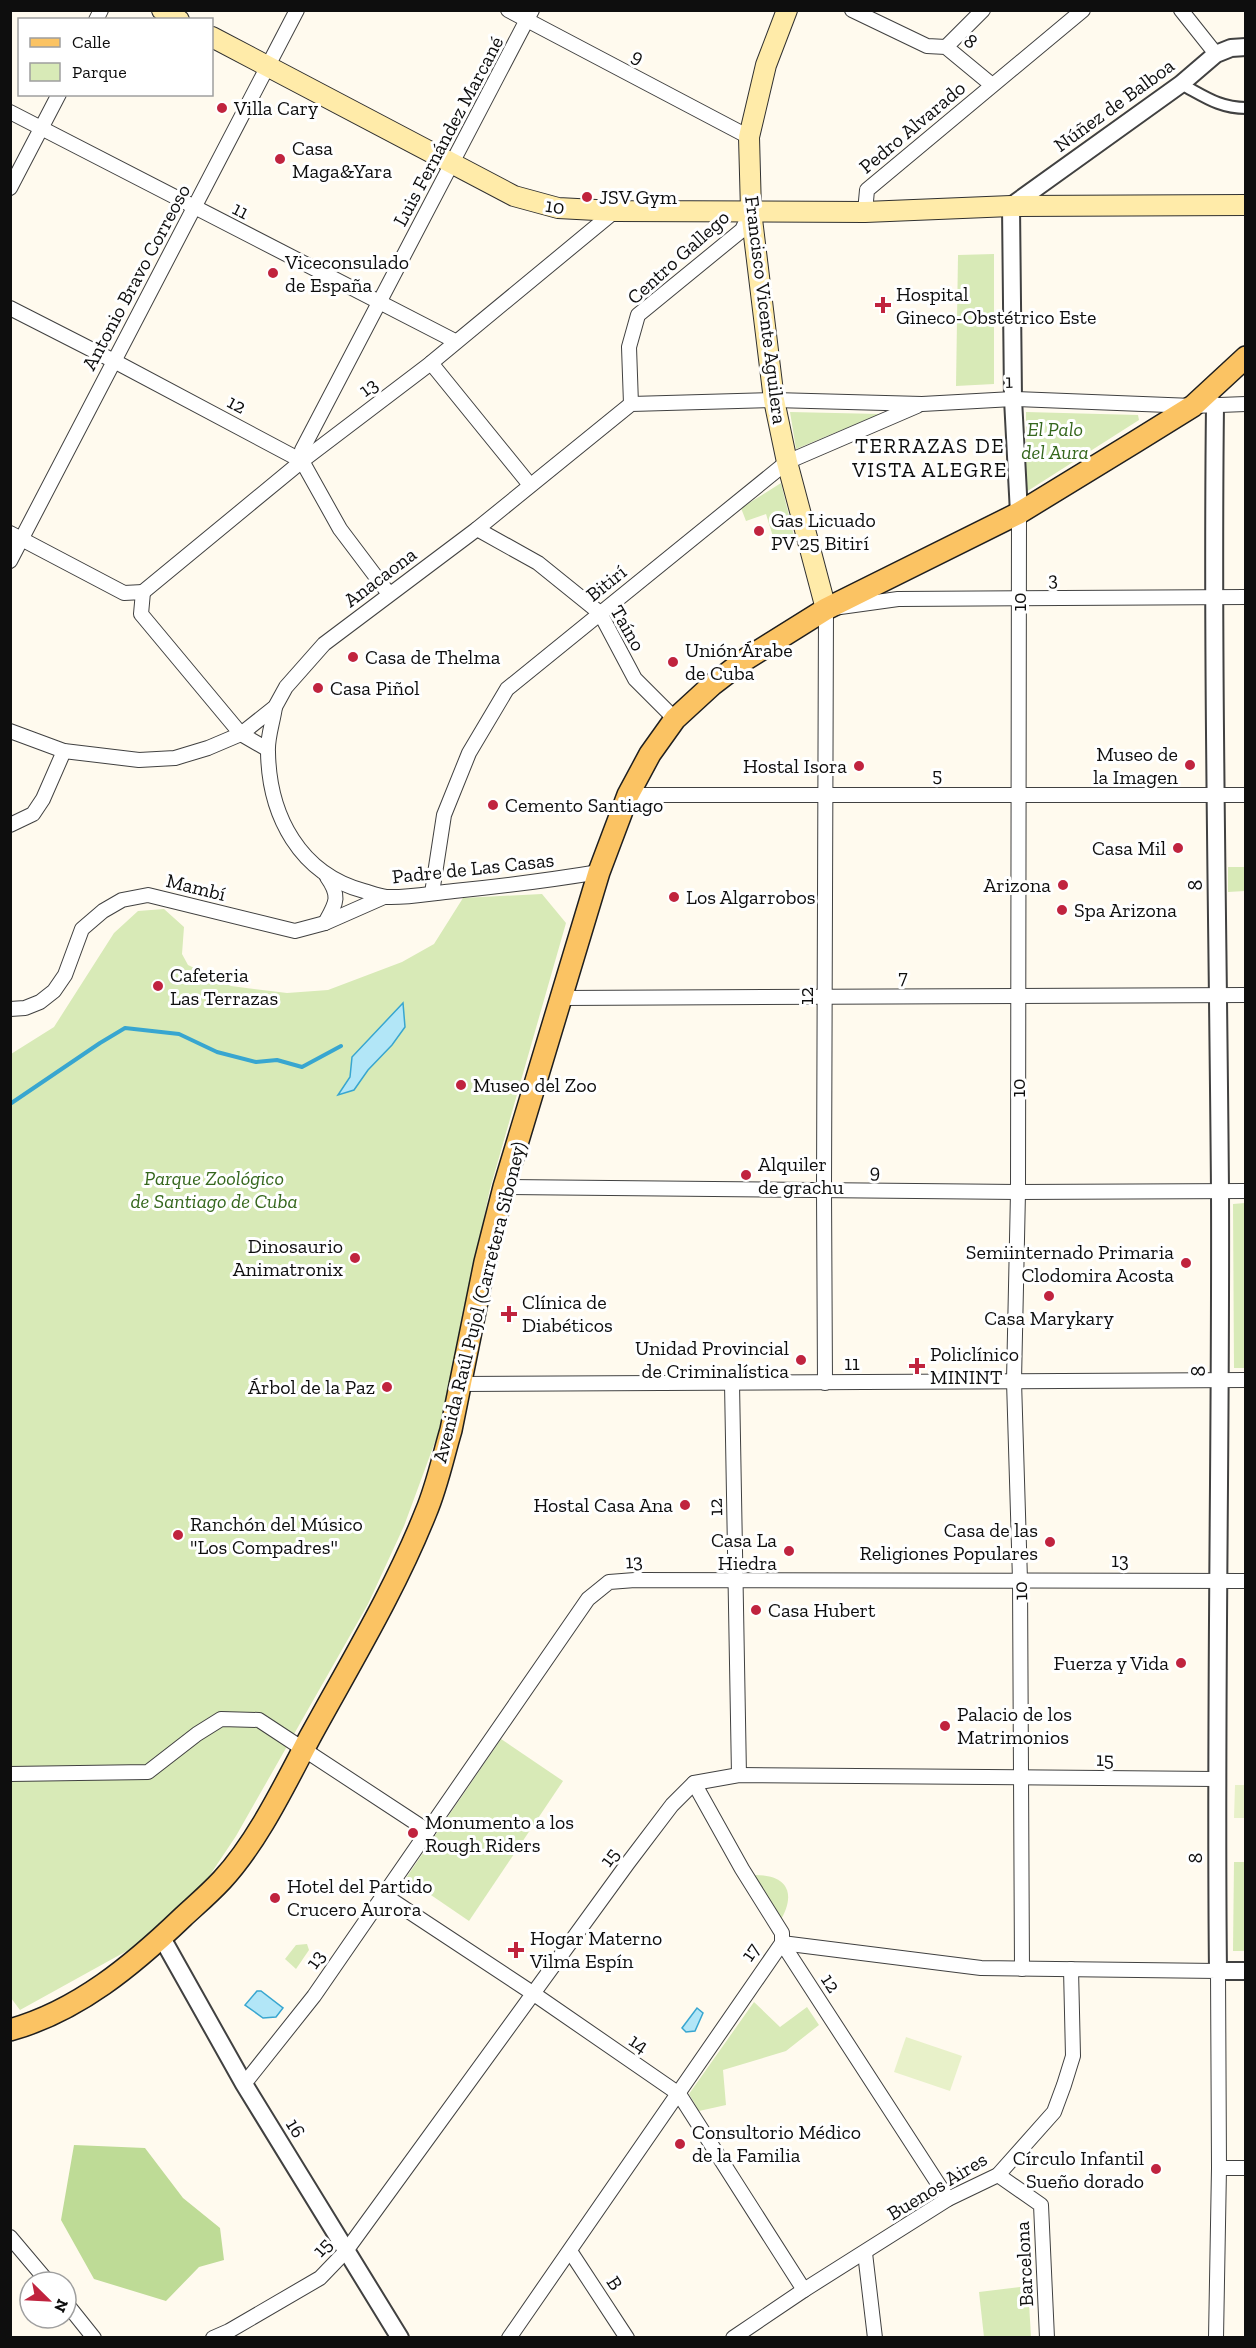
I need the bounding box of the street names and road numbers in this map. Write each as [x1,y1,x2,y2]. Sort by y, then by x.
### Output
street label: 8 [959,28,983,54]
street label: Luis Fernández Marcané [388,32,508,230]
street label: 9 [628,43,648,69]
street label: Núñez de Balboa [1049,53,1179,157]
street label: Pedro Alvarado [854,76,970,178]
street label: Antonio Bravo Correoso [77,180,195,374]
street label: 10 [544,193,566,219]
street label: Francisco Vicente Aguilera [740,194,792,426]
street label: 11 [229,196,254,224]
street label: Centro Gallego [622,205,734,309]
street label: 1 [1005,369,1013,393]
street label: 13 [354,372,382,402]
street label: 12 [223,389,251,419]
street label: Anacaona [339,542,421,612]
street label: Bitirí [581,559,631,606]
street label: 3 [1048,567,1058,591]
street label: 10 [1007,592,1031,612]
street label: Taíno [605,601,651,655]
street label: 5 [932,763,942,787]
street label: Padre de Las Casas [391,848,555,888]
street label: Mambí [164,868,229,906]
street label: 8 [1183,880,1207,890]
street label: 7 [898,965,908,989]
street label: 12 [794,987,818,1005]
street label: 10 [1006,1078,1030,1098]
street label: Avenida Raúl Pujol (Carretera Siboney) [427,1139,531,1465]
street label: 9 [869,1159,881,1183]
street label: 11 [844,1351,860,1375]
street label: 8 [1186,1366,1210,1376]
street label: 12 [703,1498,727,1516]
street label: 13 [1111,1548,1129,1572]
street label: 13 [625,1549,643,1573]
street label: 10 [1008,1581,1032,1601]
street label: 15 [1096,1747,1114,1771]
street label: 15 [594,1843,624,1871]
street label: 8 [1183,1852,1207,1864]
street label: 17 [735,1938,765,1966]
street label: 13 [300,1945,330,1973]
street label: 12 [816,1969,846,1997]
street label: 14 [625,2028,654,2058]
street label: 16 [281,2114,311,2142]
street label: Buenos Aires [883,2147,991,2225]
street label: Barcelona [1010,2220,1038,2307]
street label: 15 [307,2232,337,2262]
street label: B [602,2271,628,2295]

